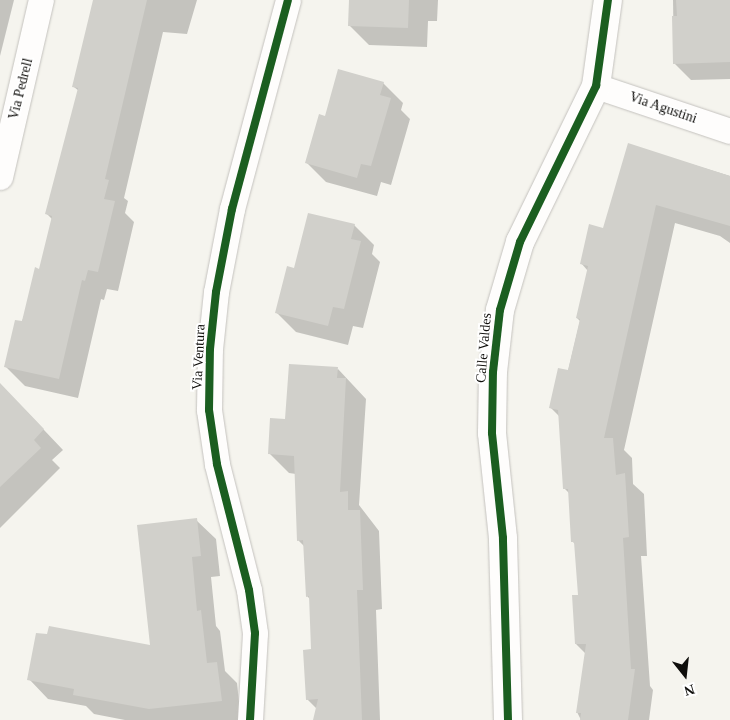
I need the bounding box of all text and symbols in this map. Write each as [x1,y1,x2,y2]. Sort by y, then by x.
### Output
street label: Via Pedrell [5,57,37,121]
street label: Via Agustini [627,88,699,128]
street label: Calle Valdes [473,312,495,384]
street label: Via Ventura [189,323,209,391]
north arrow [660,650,710,700]
text: N [682,681,696,699]

